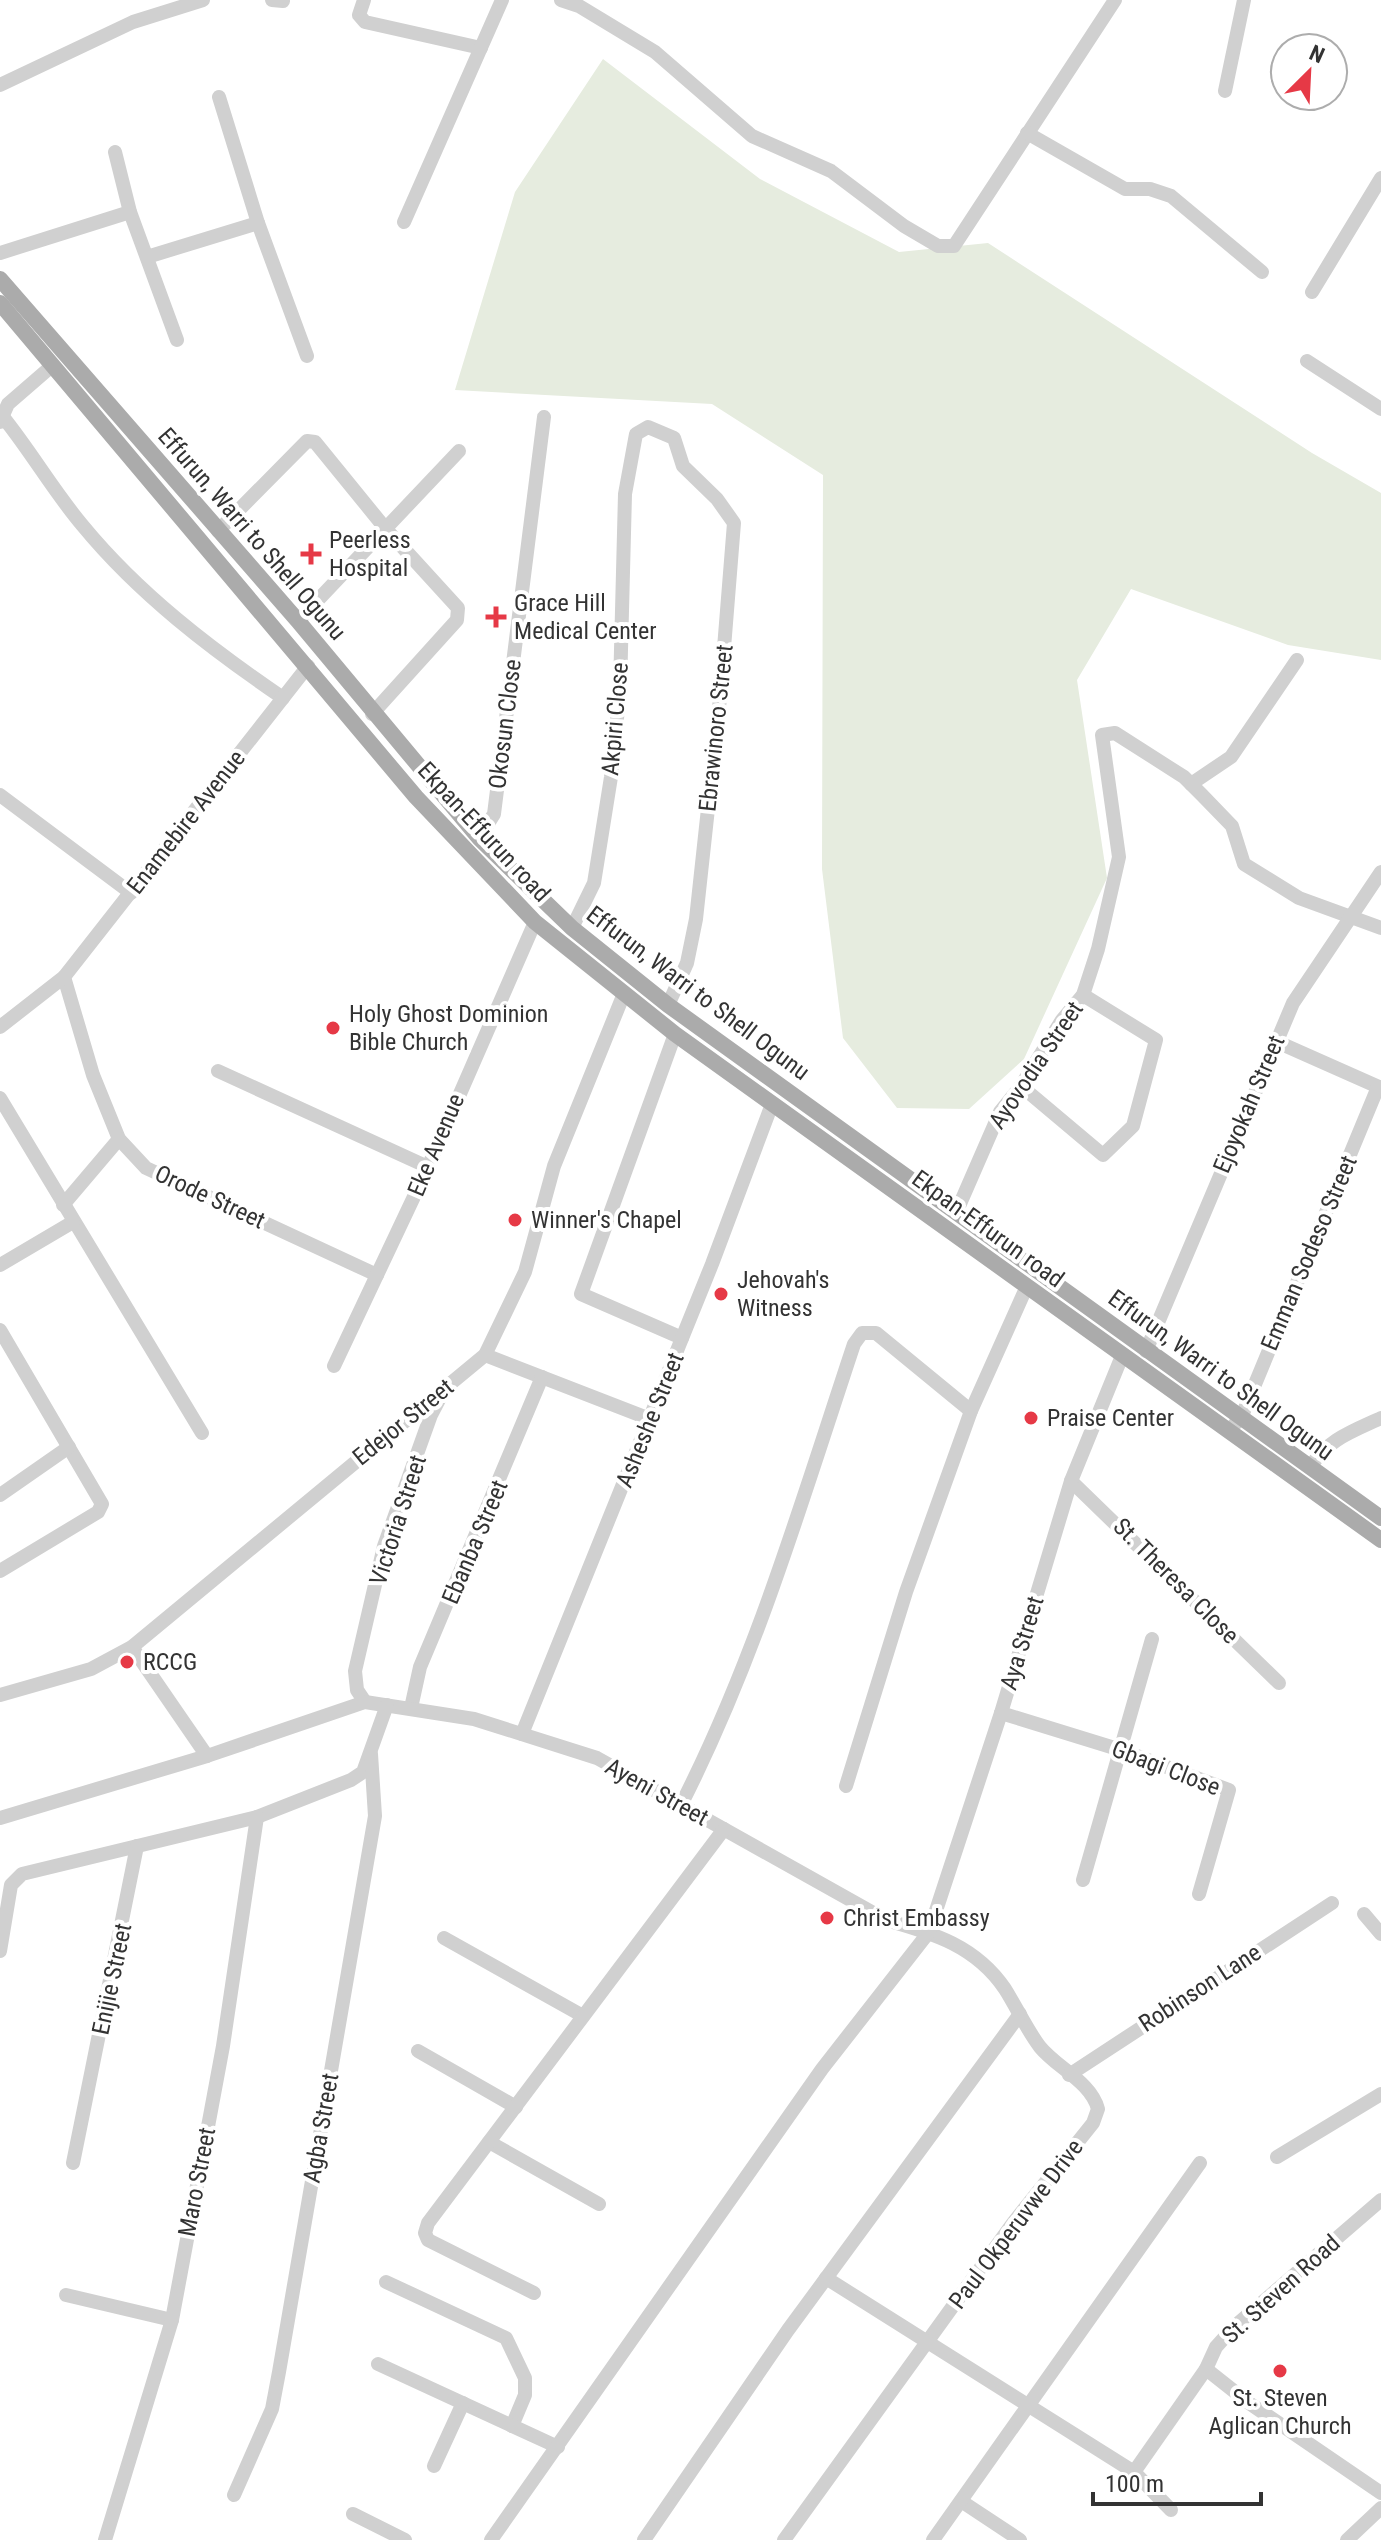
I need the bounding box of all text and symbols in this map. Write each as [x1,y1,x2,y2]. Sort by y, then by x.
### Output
north arrow [1269,32,1349,112]
text: N [1306,40,1328,68]
street label: Effurun, Warri to Shell Ogunu [152,422,352,646]
place label: Peerless Hospital [329,526,411,582]
marker: Peerless Hospital [300,543,322,565]
place label: Grace Hill Medical Center [514,589,657,645]
marker: Grace Hill Medical Center [485,606,507,628]
street label: Ebrawinoro Street [693,643,739,813]
street label: Okosun Close [483,658,527,790]
street label: Akpiri Close [596,661,634,777]
street label: Enamebire Avenue [121,745,251,899]
street label: Ekpan-Effurun road [412,756,556,908]
street label: Effurun, Warri to Shell Ogunu [581,900,815,1086]
street label: Ayovodia Street [983,996,1089,1134]
place label: Holy Ghost Dominion Bible Church [349,1000,548,1056]
marker: Holy Ghost Dominion Bible Church [324,1019,342,1037]
street label: Ejoyokah Street [1207,1031,1291,1177]
street label: Eke Avenue [402,1090,470,1200]
street label: Emman Sodeso Street [1255,1151,1363,1355]
street label: Orode Street [150,1159,270,1235]
street label: Ekpan-Effurun road [907,1165,1069,1293]
place label: Winner's Chapel [531,1206,682,1234]
marker: Winner's Chapel [506,1211,524,1229]
place label: Jehovah's Witness [737,1266,829,1322]
street label: Effurun, Warri to Shell Ogunu [1103,1284,1339,1466]
marker: Jehovah's Witness [712,1285,730,1303]
street label: Asheshe Street [610,1348,690,1492]
street label: Edejor Street [347,1373,459,1471]
place label: Praise Center [1047,1404,1174,1432]
marker: Praise Center [1022,1409,1040,1427]
street label: Victoria Street [364,1451,432,1589]
street label: Ebanba Street [436,1476,514,1608]
street label: St. Theresa Close [1107,1512,1245,1650]
street label: Aya Street [995,1593,1049,1693]
place label: RCCG [143,1648,197,1676]
marker: RCCG [118,1653,136,1671]
street label: Gbagi Close [1108,1735,1224,1801]
street label: Ayeni Street [601,1752,713,1832]
place label: Christ Embassy [843,1904,990,1932]
marker: Christ Embassy [818,1909,836,1927]
street label: Enijie Street [87,1921,137,2037]
street label: Robinson Lane [1134,1938,1266,2038]
street label: Agba Street [298,2071,344,2185]
street label: Maro Street [173,2125,221,2239]
street label: Paul Okperuvwe Drive [943,2134,1089,2314]
street label: St. Steven Road [1216,2229,1346,2349]
marker: St. Steven Aglican Church [1271,2362,1289,2380]
place label: St. Steven Aglican Church [1209,2384,1351,2440]
scale bar [1093,2456,1261,2506]
text: 100 m [1105,2470,1164,2498]

